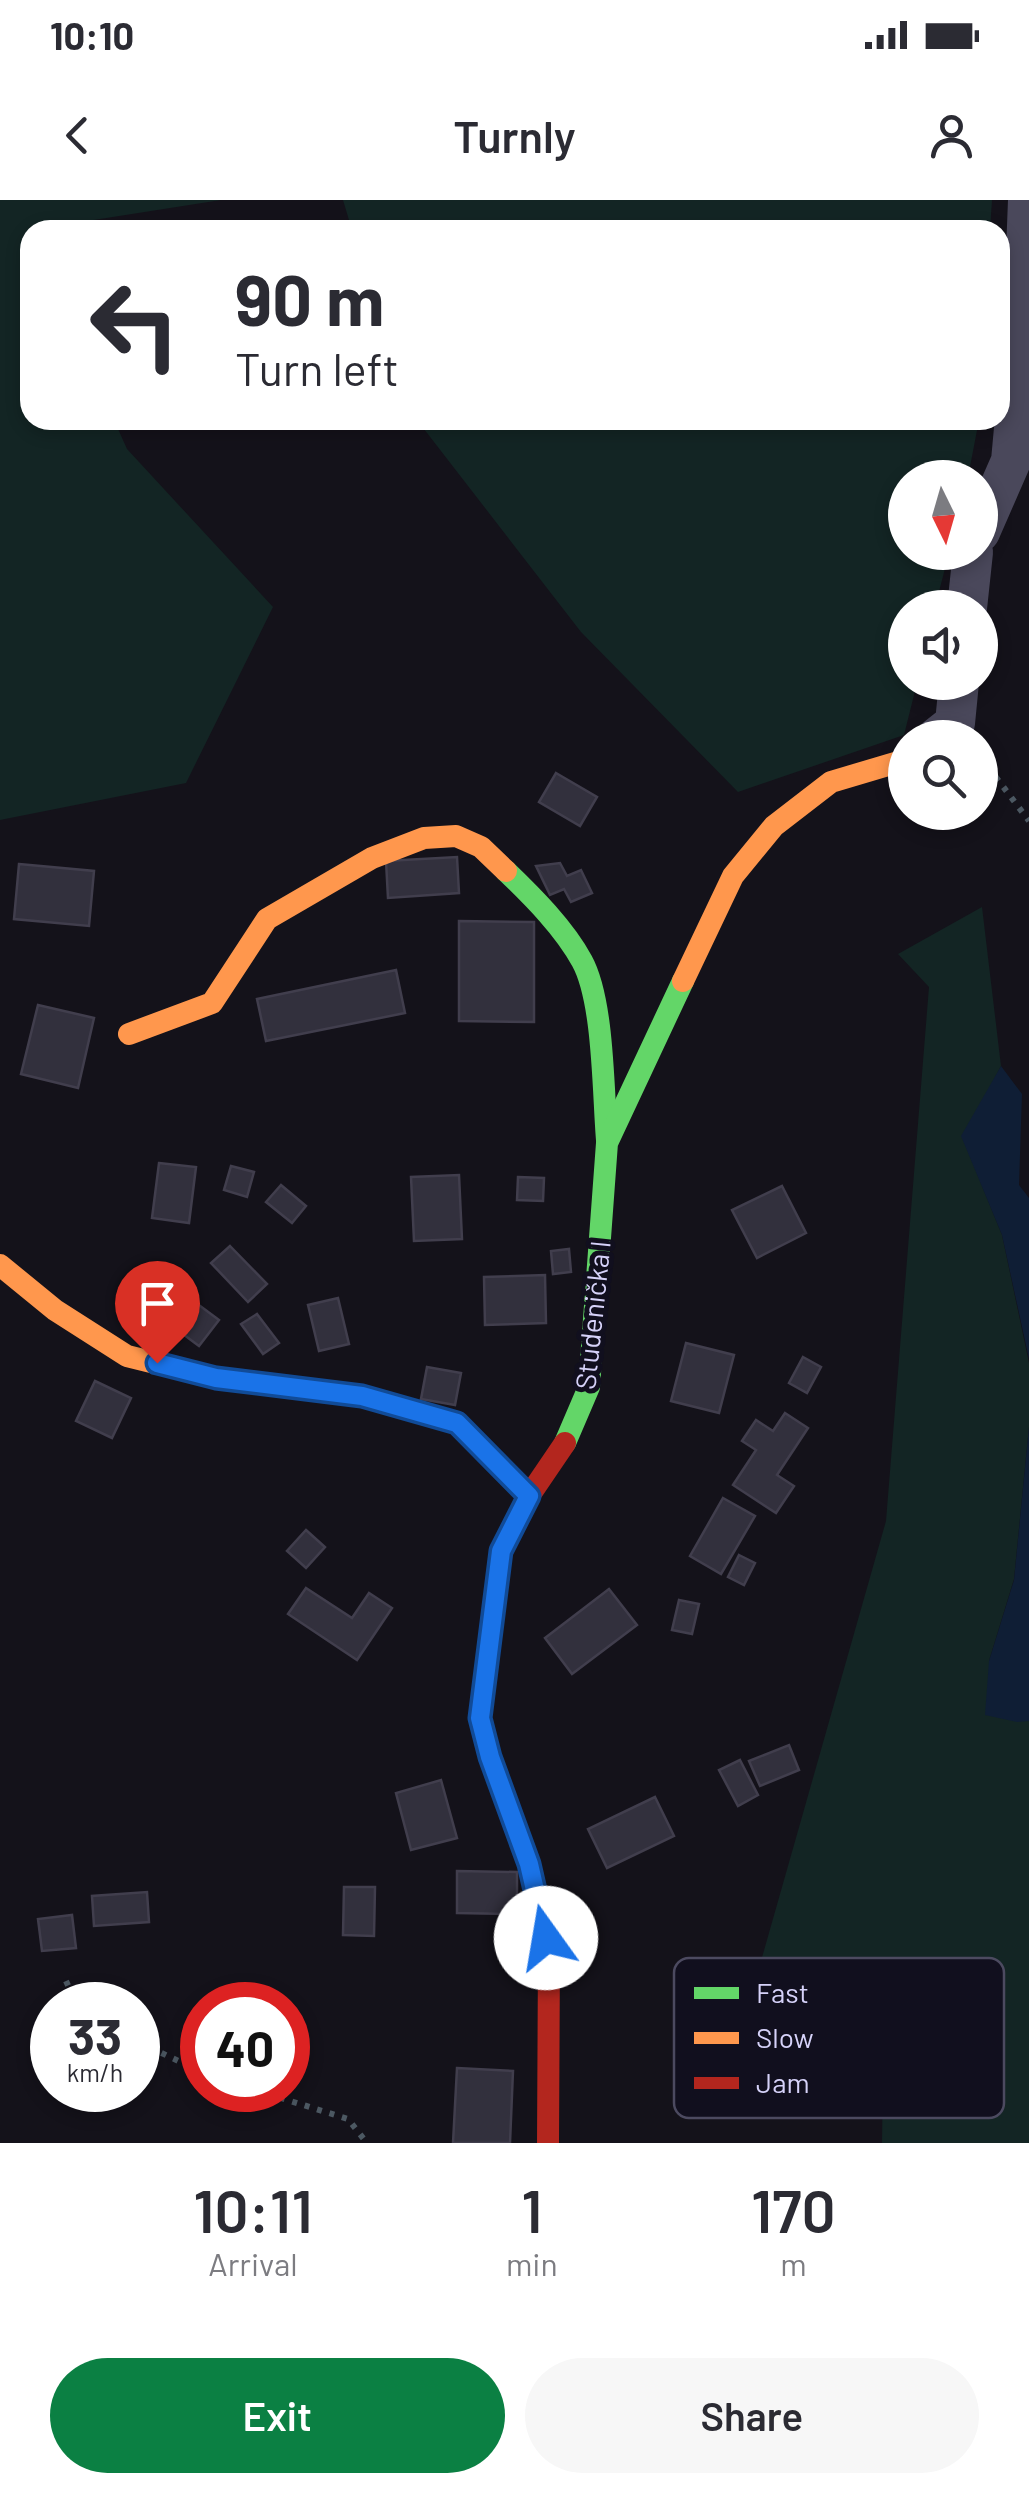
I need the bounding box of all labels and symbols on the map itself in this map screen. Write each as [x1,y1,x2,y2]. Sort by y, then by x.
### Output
north arrow [888,460,998,570]
street label: Studenička I [567,1239,617,1391]
pin [115,1261,200,1364]
position arrow [494,1886,598,1990]
legend [674,1958,1004,2118]
text: Fast [756,1975,809,2009]
speed limit sign: 40 [180,1982,310,2112]
text: Slow [756,2020,814,2054]
text: Jam [756,2065,810,2099]

